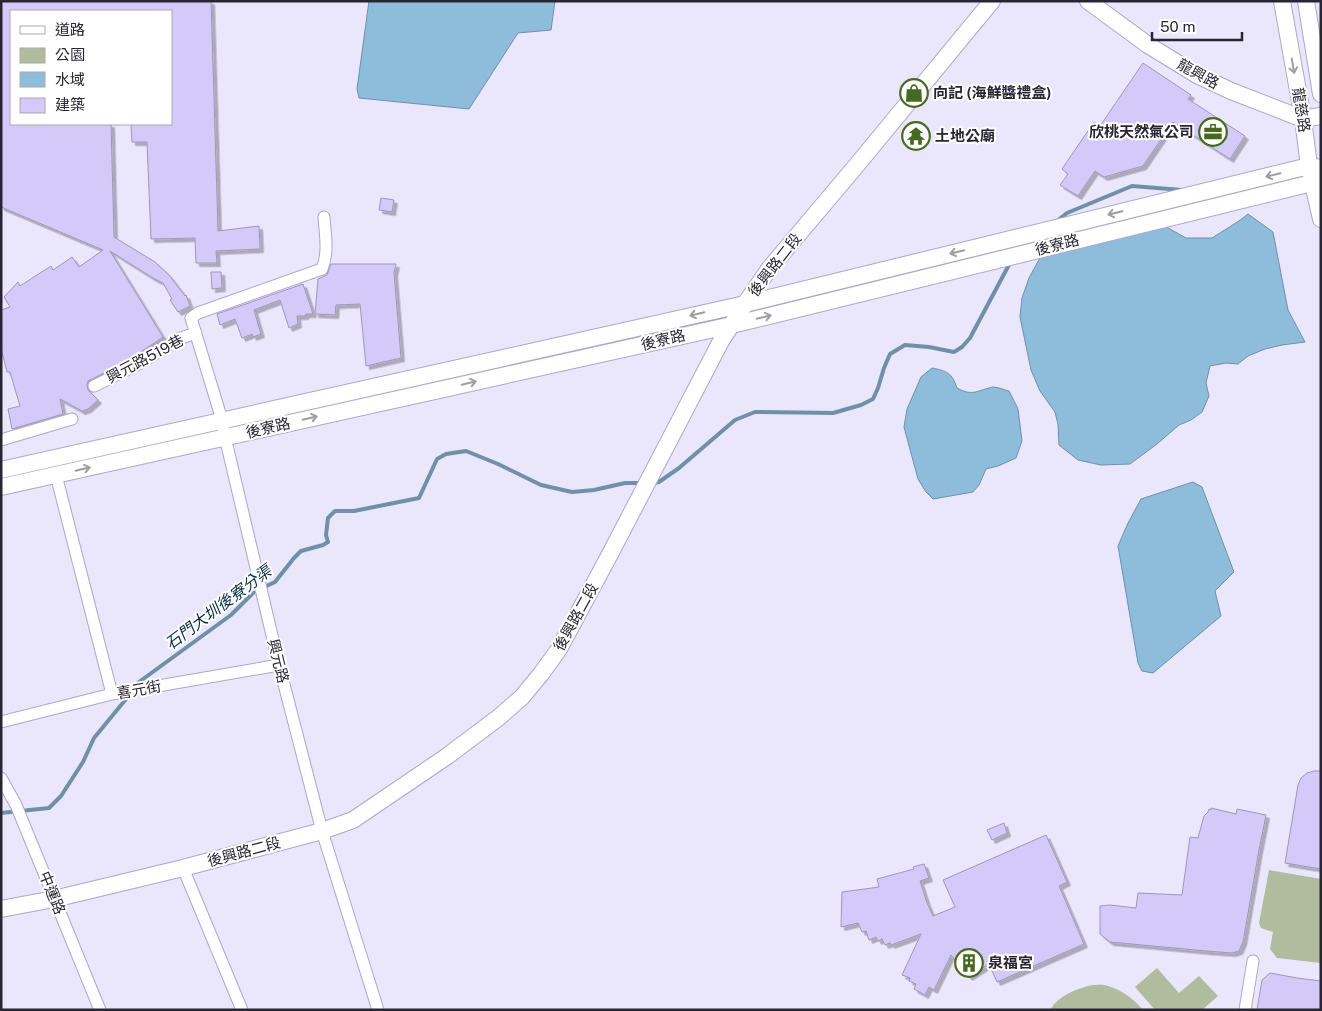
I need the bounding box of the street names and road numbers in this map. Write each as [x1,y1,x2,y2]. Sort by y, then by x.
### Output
street label: 龍興路 [1174,55,1222,92]
street label: 龍慈路 [1290,86,1313,133]
street label: 後興路二段 [745,230,804,299]
street label: 後寮路 [1033,231,1081,258]
street label: 後寮路 [639,326,687,353]
street label: 興元路519巷 [103,331,186,386]
street label: 後寮路 [244,414,292,441]
street label: 後興路二段 [550,580,601,654]
street label: 興元路 [265,637,292,685]
street label: 喜元街 [115,677,163,702]
street label: 後興路二段 [205,834,282,869]
street label: 中運路 [36,869,69,917]

